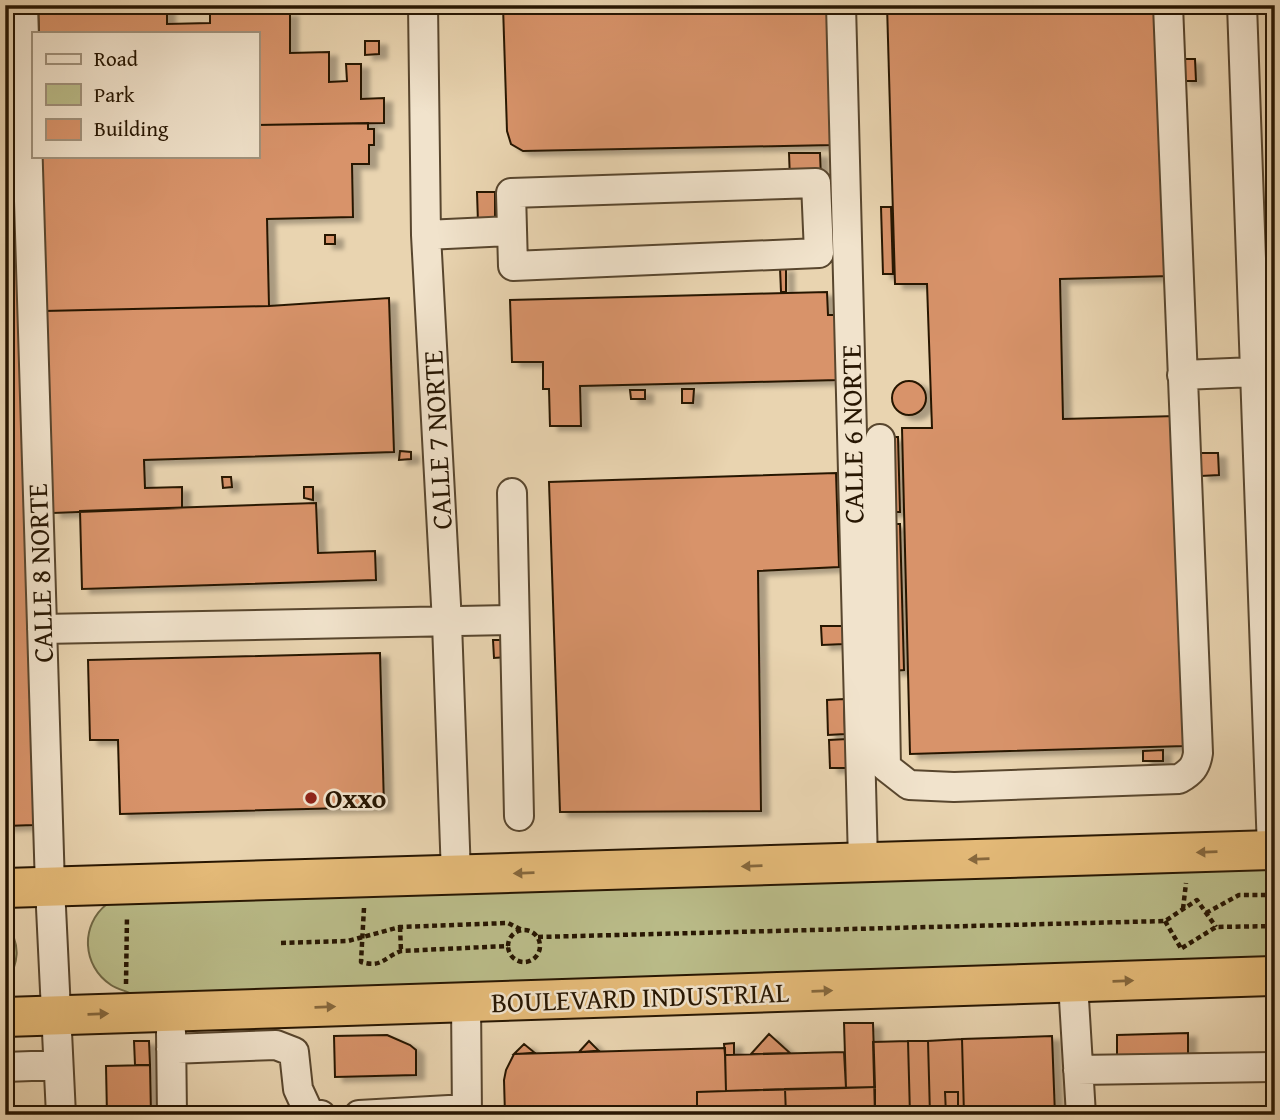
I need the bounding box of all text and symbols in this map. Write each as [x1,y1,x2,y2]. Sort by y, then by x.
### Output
legend [32,32,259,158]
text: Road [94,43,139,74]
text: Park [94,79,135,110]
text: Building [94,113,169,144]
street label: CALLE 6 NORTE [829,344,874,524]
street label: CALLE 7 NORTE [411,349,462,531]
street label: CALLE 8 NORTE [16,483,63,663]
place label: Oxxo [325,777,387,818]
marker: Oxxo [303,790,319,806]
one-way arrow [1195,846,1217,858]
one-way arrow [968,853,990,864]
one-way arrow [740,860,762,871]
one-way arrow [513,867,535,878]
street label: BOULEVARD INDUSTRIAL [490,971,790,1022]
one-way arrow [1112,976,1134,987]
one-way arrow [811,985,833,997]
one-way arrow [315,1001,337,1012]
one-way arrow [87,1009,109,1020]

